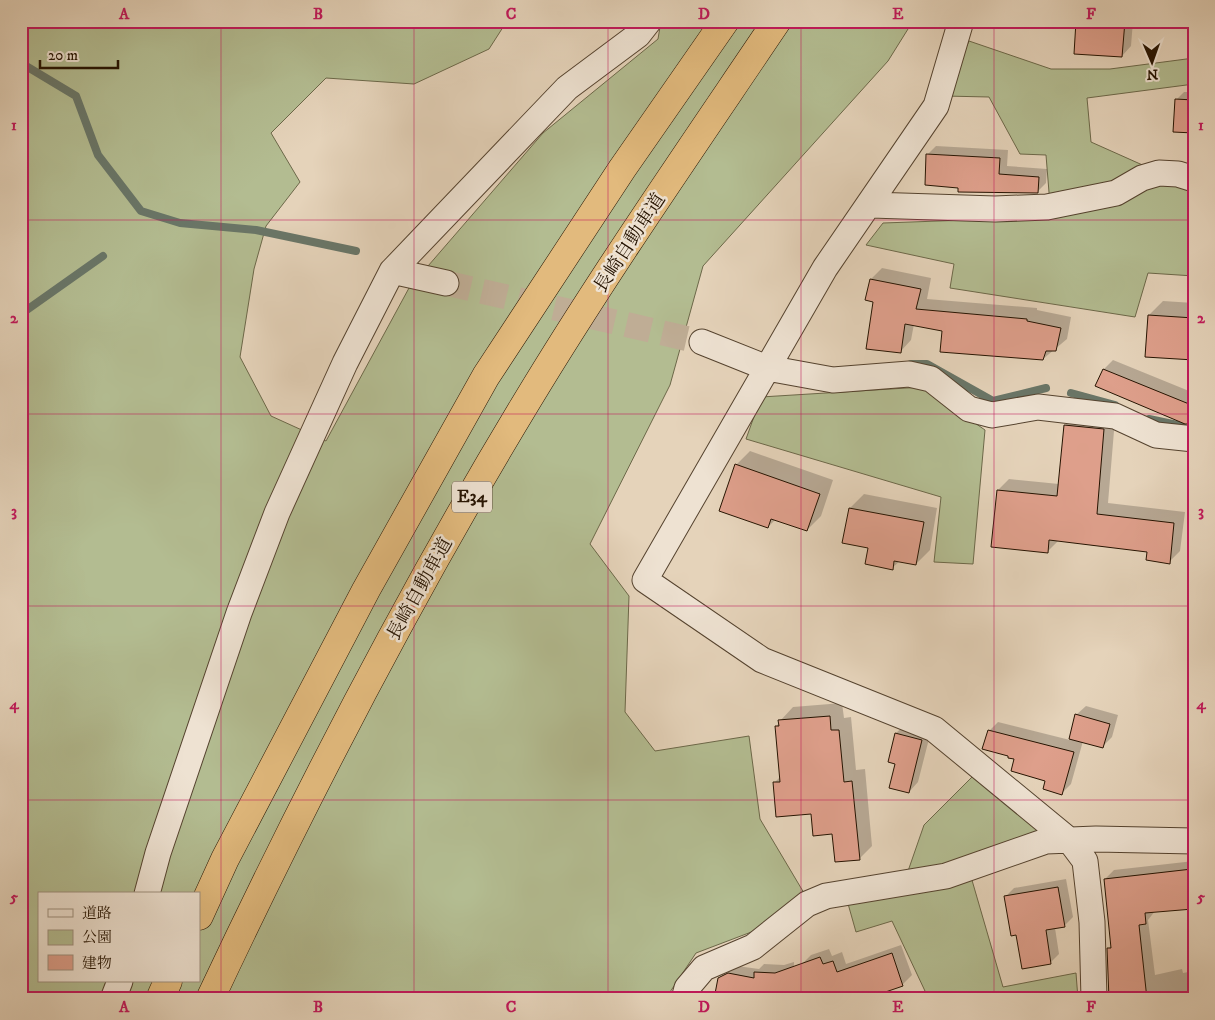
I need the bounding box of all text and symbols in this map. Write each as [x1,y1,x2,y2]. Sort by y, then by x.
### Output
text: A [118,4,130,24]
text: B [313,4,323,24]
text: C [506,4,516,24]
text: D [698,4,710,24]
text: E [892,4,904,24]
text: F [1086,4,1096,24]
scale bar [40,38,118,70]
north arrow [1128,38,1178,88]
text: 20 m [48,46,78,65]
text: N [1146,65,1158,83]
text: 1 [11,115,17,135]
text: 1 [1198,115,1204,135]
street label: 長崎自動車道 [589,189,671,297]
text: 2 [10,308,19,328]
text: 2 [1197,308,1206,328]
road number: E34 [452,482,492,512]
text: 3 [11,501,17,521]
text: 3 [1198,501,1204,521]
street label: 長崎自動車道 [382,534,458,644]
text: 4 [8,694,19,714]
text: 4 [1195,694,1206,714]
text: 5 [9,887,18,907]
text: 5 [1196,887,1205,907]
legend [38,892,200,982]
text: 道路 [82,904,112,923]
text: 公園 [82,928,112,947]
text: 建物 [82,954,112,973]
text: A [118,997,130,1017]
text: B [313,997,323,1017]
text: C [506,997,516,1017]
text: D [698,997,710,1017]
text: E [892,997,904,1017]
text: F [1086,997,1096,1017]

